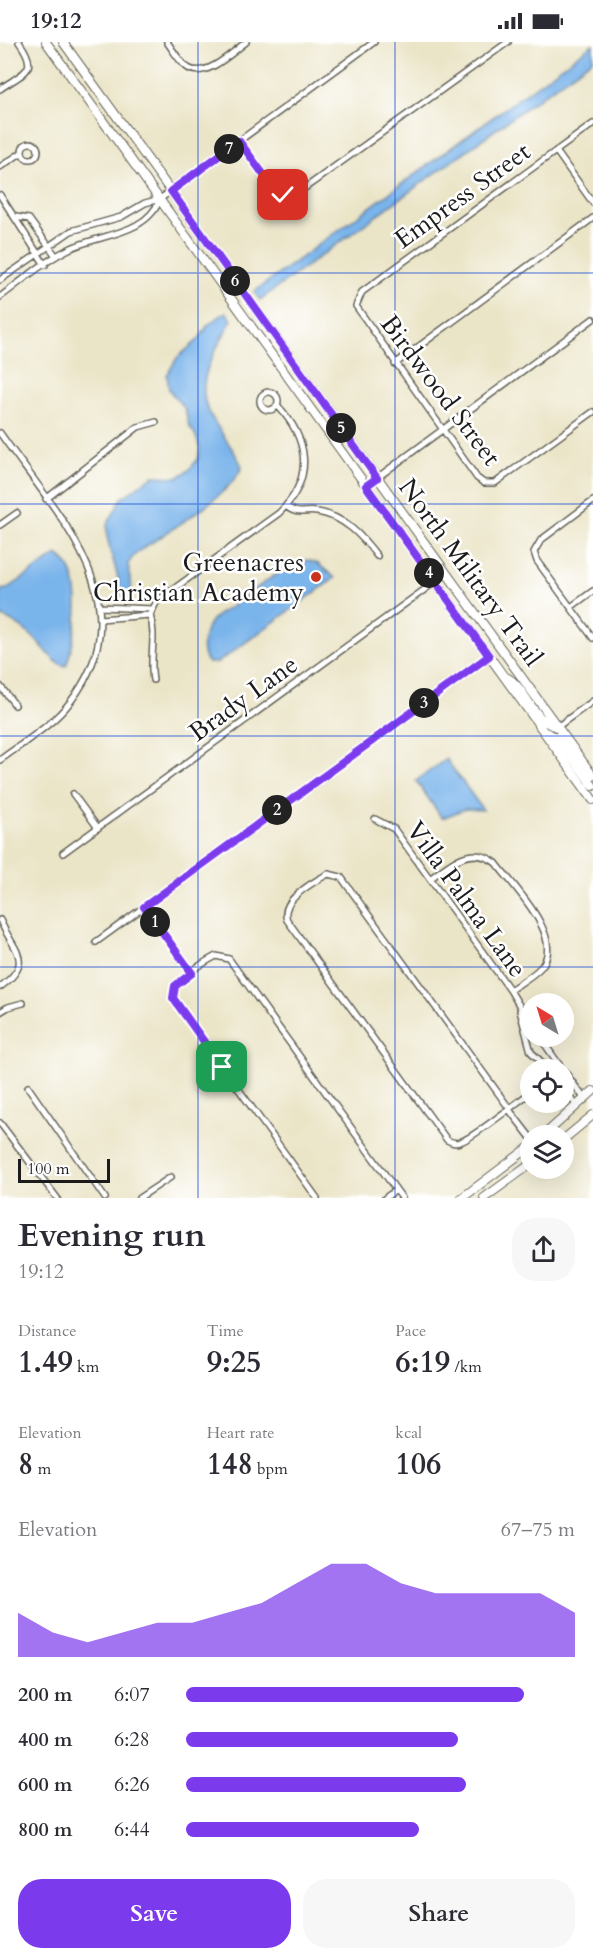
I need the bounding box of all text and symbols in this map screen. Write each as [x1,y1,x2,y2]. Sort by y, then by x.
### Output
text: 19:12 [30,6,81,36]
pin: 7 [214,134,244,164]
street label: Empress Street [387,134,537,257]
text: 7 [225,138,233,160]
pin [257,169,308,220]
icon: check [266,178,299,211]
pin: 6 [220,266,250,296]
text: 6 [231,270,239,292]
street label: Birdwood Street [372,308,509,473]
pin: 5 [326,413,356,443]
text: 5 [337,417,345,439]
street label: North Military Trail [391,471,551,674]
place label: Greenacres Christian Academy [93,545,304,610]
pin: 4 [414,558,444,588]
text: 4 [425,562,433,584]
marker: Greenacres Christian Academy [309,570,323,584]
street label: Brady Lane [182,647,305,750]
pin: 3 [409,688,439,718]
text: 3 [420,692,428,714]
pin: 2 [262,795,292,825]
text: 2 [273,799,281,821]
street label: Villa Palma Lane [398,814,535,984]
pin: 1 [140,907,170,937]
text: 1 [151,911,159,933]
north arrow [520,993,574,1047]
map controls [520,993,574,1179]
pin [196,1041,247,1092]
icon: arrive [205,1050,238,1083]
button: locate [520,1059,574,1113]
button: layers [520,1125,574,1179]
scale bar [18,1156,110,1184]
text: 100 m [27,1158,69,1180]
text: Evening run [18,1213,206,1258]
button: share [512,1218,575,1281]
text: 19:12 [18,1258,64,1285]
text: Distance [18,1320,76,1342]
text: Time [207,1320,244,1342]
text: Pace [395,1320,426,1342]
text: 1.49 [18,1342,73,1383]
text: 9:25 [207,1342,261,1383]
text: 6:19 [395,1342,450,1383]
text: km [73,1356,99,1378]
text: /km [450,1356,482,1378]
text: Elevation [18,1422,82,1444]
text: Heart rate [207,1422,274,1444]
text: kcal [395,1422,422,1444]
text: 8 [18,1444,33,1485]
text: 148 [207,1444,253,1485]
text: 106 [395,1444,441,1485]
text: m [33,1458,51,1480]
text: bpm [253,1458,288,1480]
text: Elevation [18,1516,97,1543]
text: 67–75 m [501,1516,575,1543]
text: 200 m [18,1681,73,1708]
text: 6:07 [114,1681,150,1708]
text: 400 m [18,1726,73,1753]
text: 6:28 [114,1726,150,1753]
text: 600 m [18,1771,73,1798]
text: 6:26 [114,1771,150,1798]
text: 800 m [18,1816,73,1843]
text: 6:44 [114,1816,150,1843]
button: Save [18,1879,291,1948]
button: Share [303,1879,575,1948]

